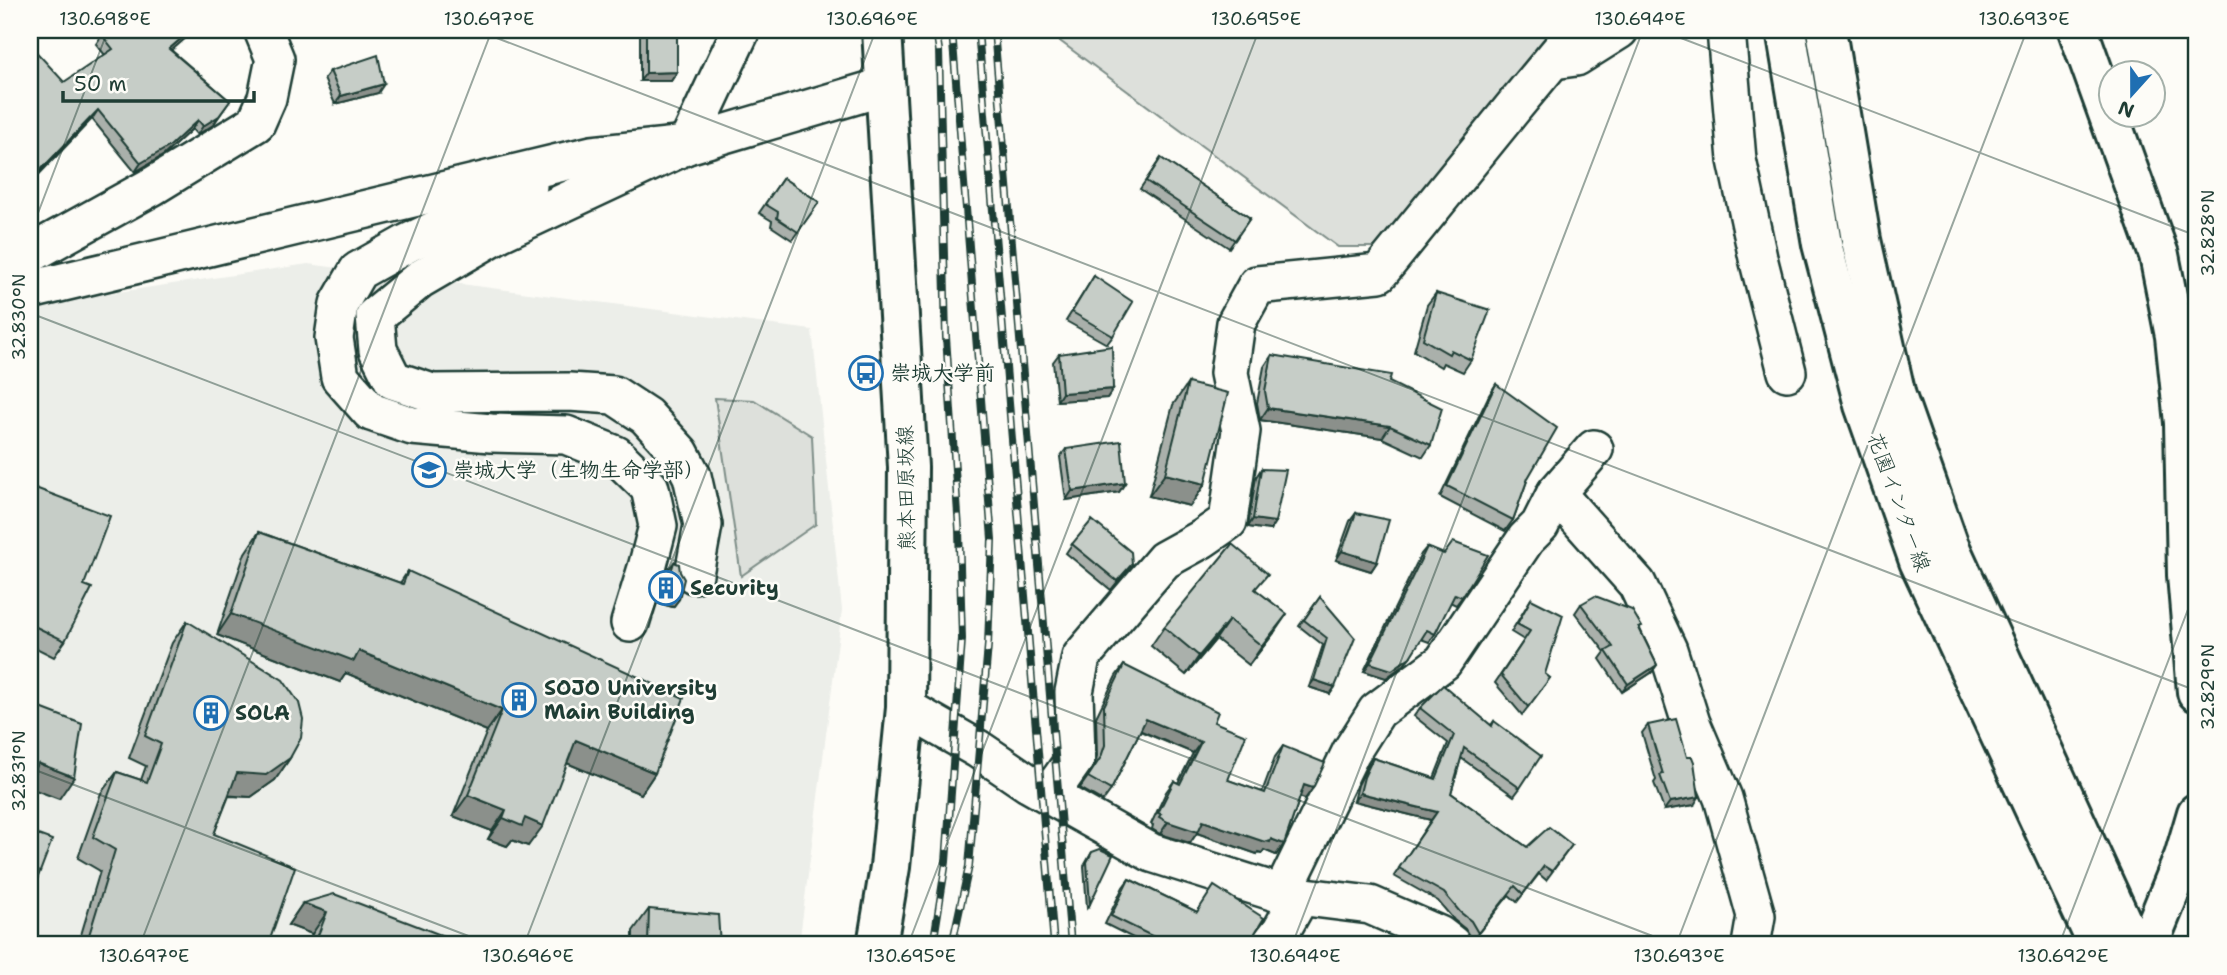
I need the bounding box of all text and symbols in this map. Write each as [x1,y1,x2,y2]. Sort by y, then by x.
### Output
text: 130.698°E [59,7,151,31]
text: 130.697°E [444,7,534,31]
text: 130.696°E [826,7,918,31]
text: 130.695°E [1211,7,1301,31]
text: 130.694°E [1595,7,1686,31]
text: 130.693°E [1979,7,2069,31]
scale bar [63,60,254,104]
north arrow [2098,60,2168,130]
text: 50 m [74,70,127,98]
text: N [2115,95,2138,124]
text: 32.828°N [2196,190,2220,276]
text: 32.830°N [7,273,31,361]
bus stop icon: 崇城大学前 [847,354,885,392]
place label: 崇城大学前 [890,359,995,387]
street label: 熊本田原坂線 [891,425,921,551]
street label: 花園インター線 [1861,429,1937,575]
school or university icon: 崇城大学（生物生命学部） [410,451,448,489]
place label: 崇城大学（生物生命学部） [453,456,705,484]
building icon: Security [647,569,685,607]
place label: Security [690,574,779,602]
text: 32.829°N [2196,644,2220,730]
place label: SOJO University Main Building [544,674,717,726]
building icon: SOJO University Main Building [500,681,538,719]
building icon: SOLA [192,694,230,732]
place label: SOLA [235,699,290,727]
text: 32.831°N [7,730,31,812]
text: 130.697°E [99,944,189,968]
text: 130.696°E [482,944,574,968]
text: 130.695°E [866,944,956,968]
text: 130.694°E [1250,944,1341,968]
text: 130.693°E [1634,944,1724,968]
text: 130.692°E [2018,944,2108,968]

